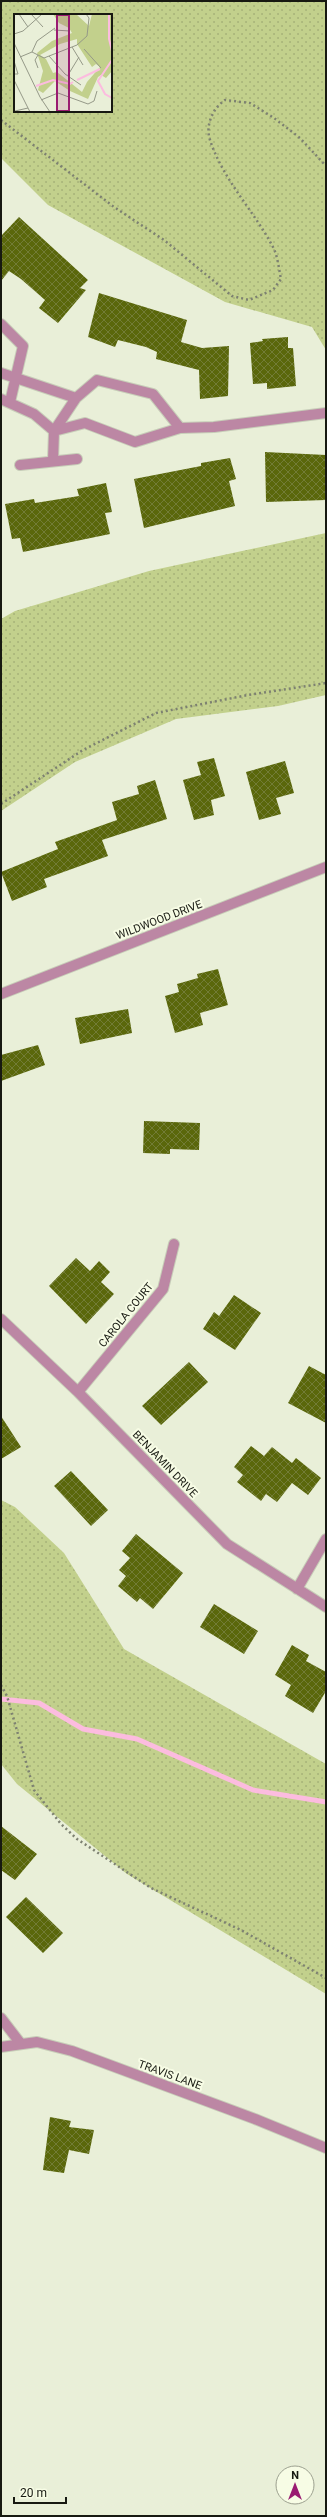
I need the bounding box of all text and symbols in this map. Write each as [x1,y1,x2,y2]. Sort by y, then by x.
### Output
inset map [14,14,112,112]
street label: WILDWOOD DRIVE [114,898,204,942]
street label: CAROLA COURT [96,1280,156,1350]
street label: BENJAMIN DRIVE [130,1428,200,1500]
street label: TRAVIS LANE [136,2058,204,2092]
north arrow [275,2465,315,2505]
text: N [291,2469,299,2482]
scale bar [14,2479,66,2505]
text: 20 m [20,2486,47,2500]

